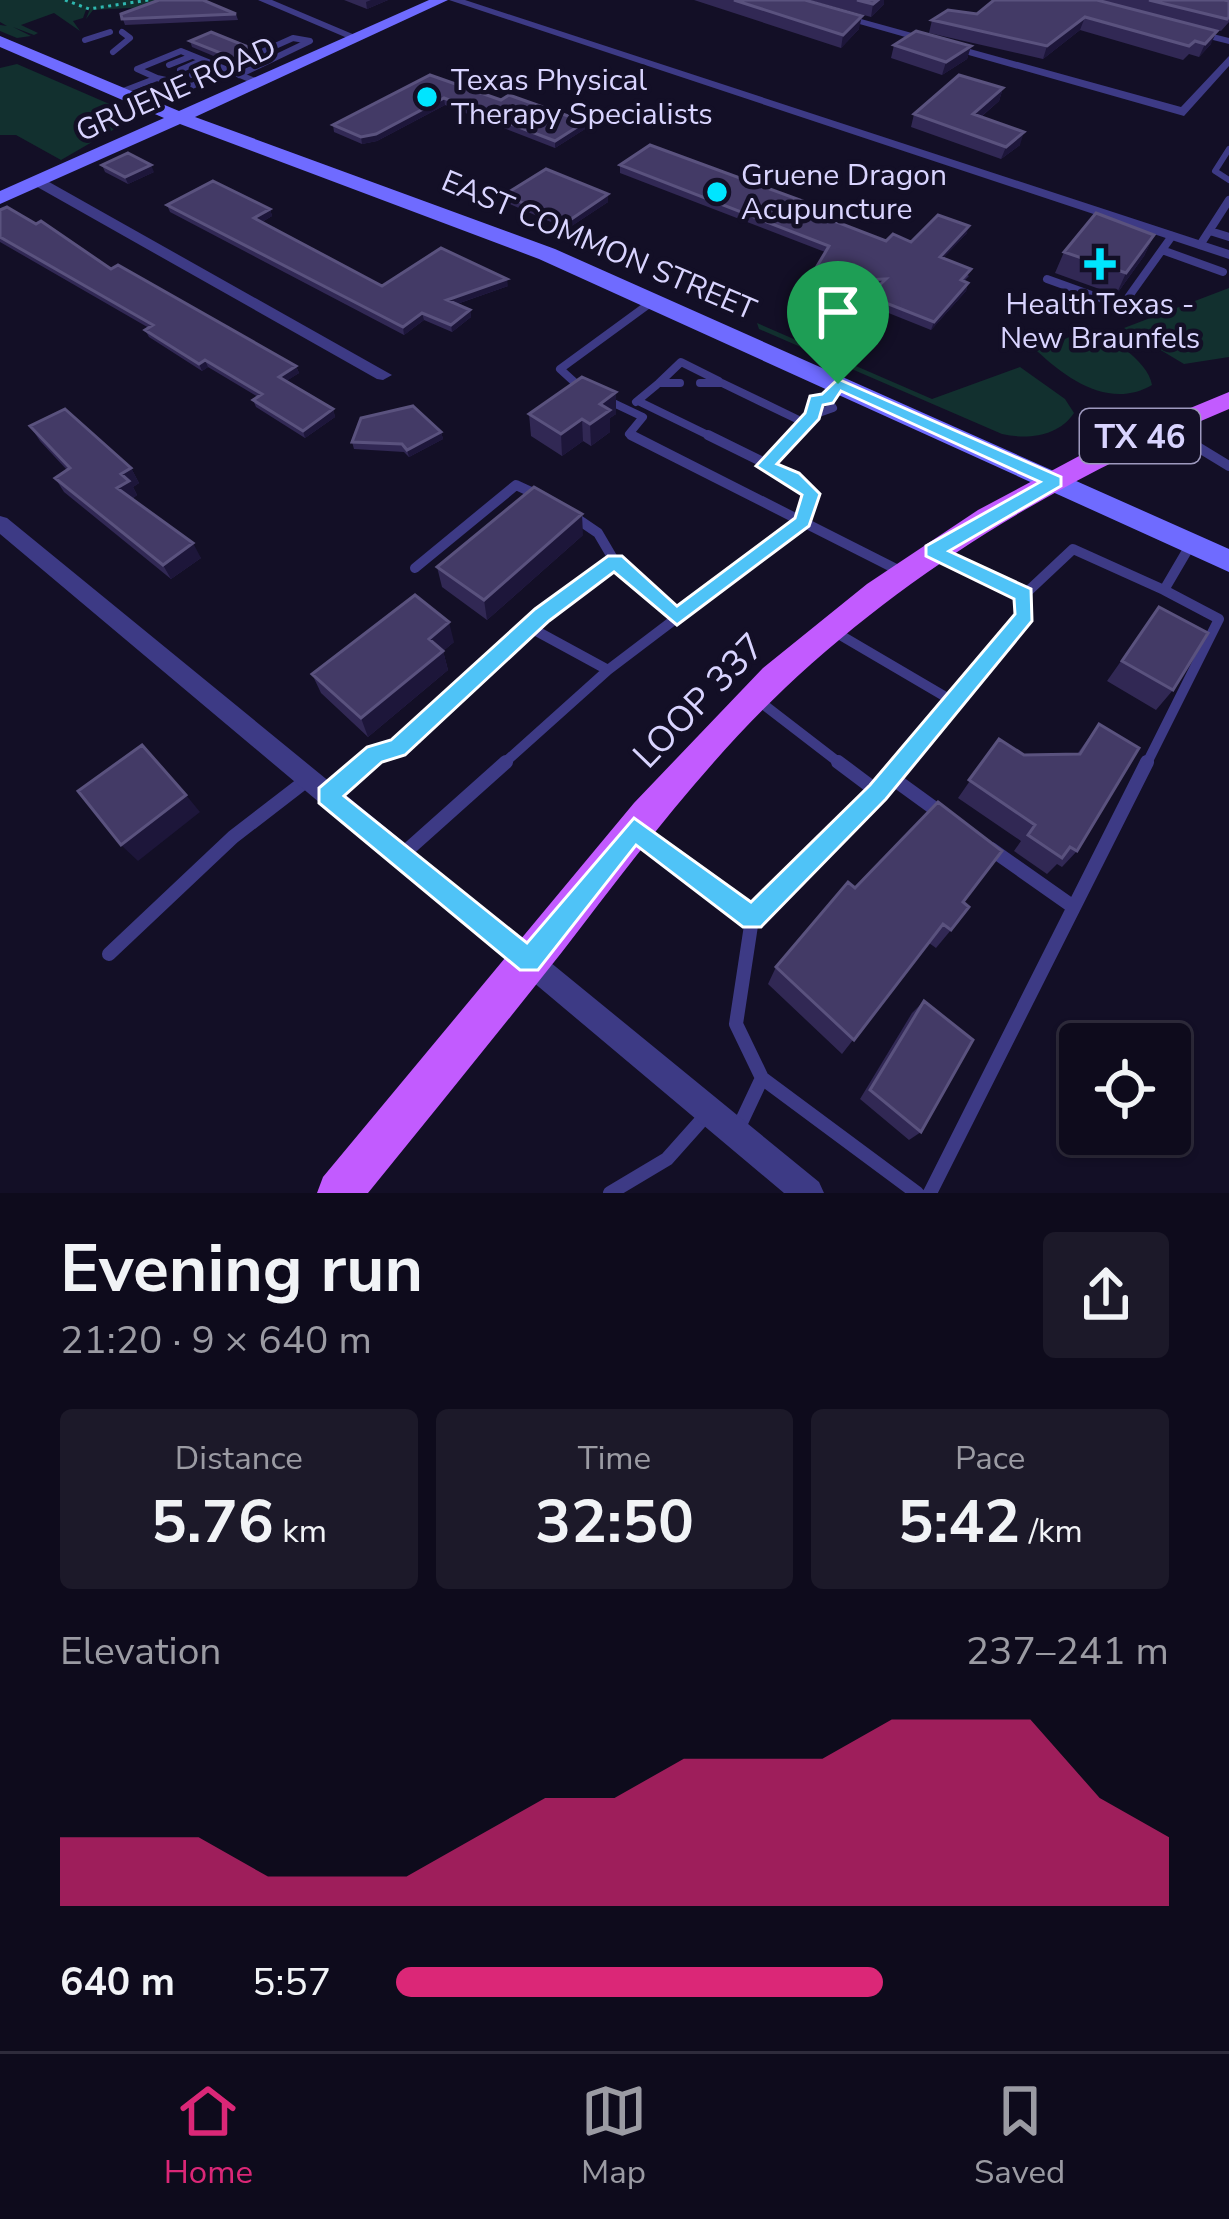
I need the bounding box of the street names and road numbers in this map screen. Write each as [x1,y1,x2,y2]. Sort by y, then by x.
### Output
street label: GRUENE ROAD [70,27,283,152]
street label: EAST COMMON STREET [435,161,762,330]
road number: TX 46 [1080,409,1200,463]
street label: LOOP 337 [622,623,776,779]

